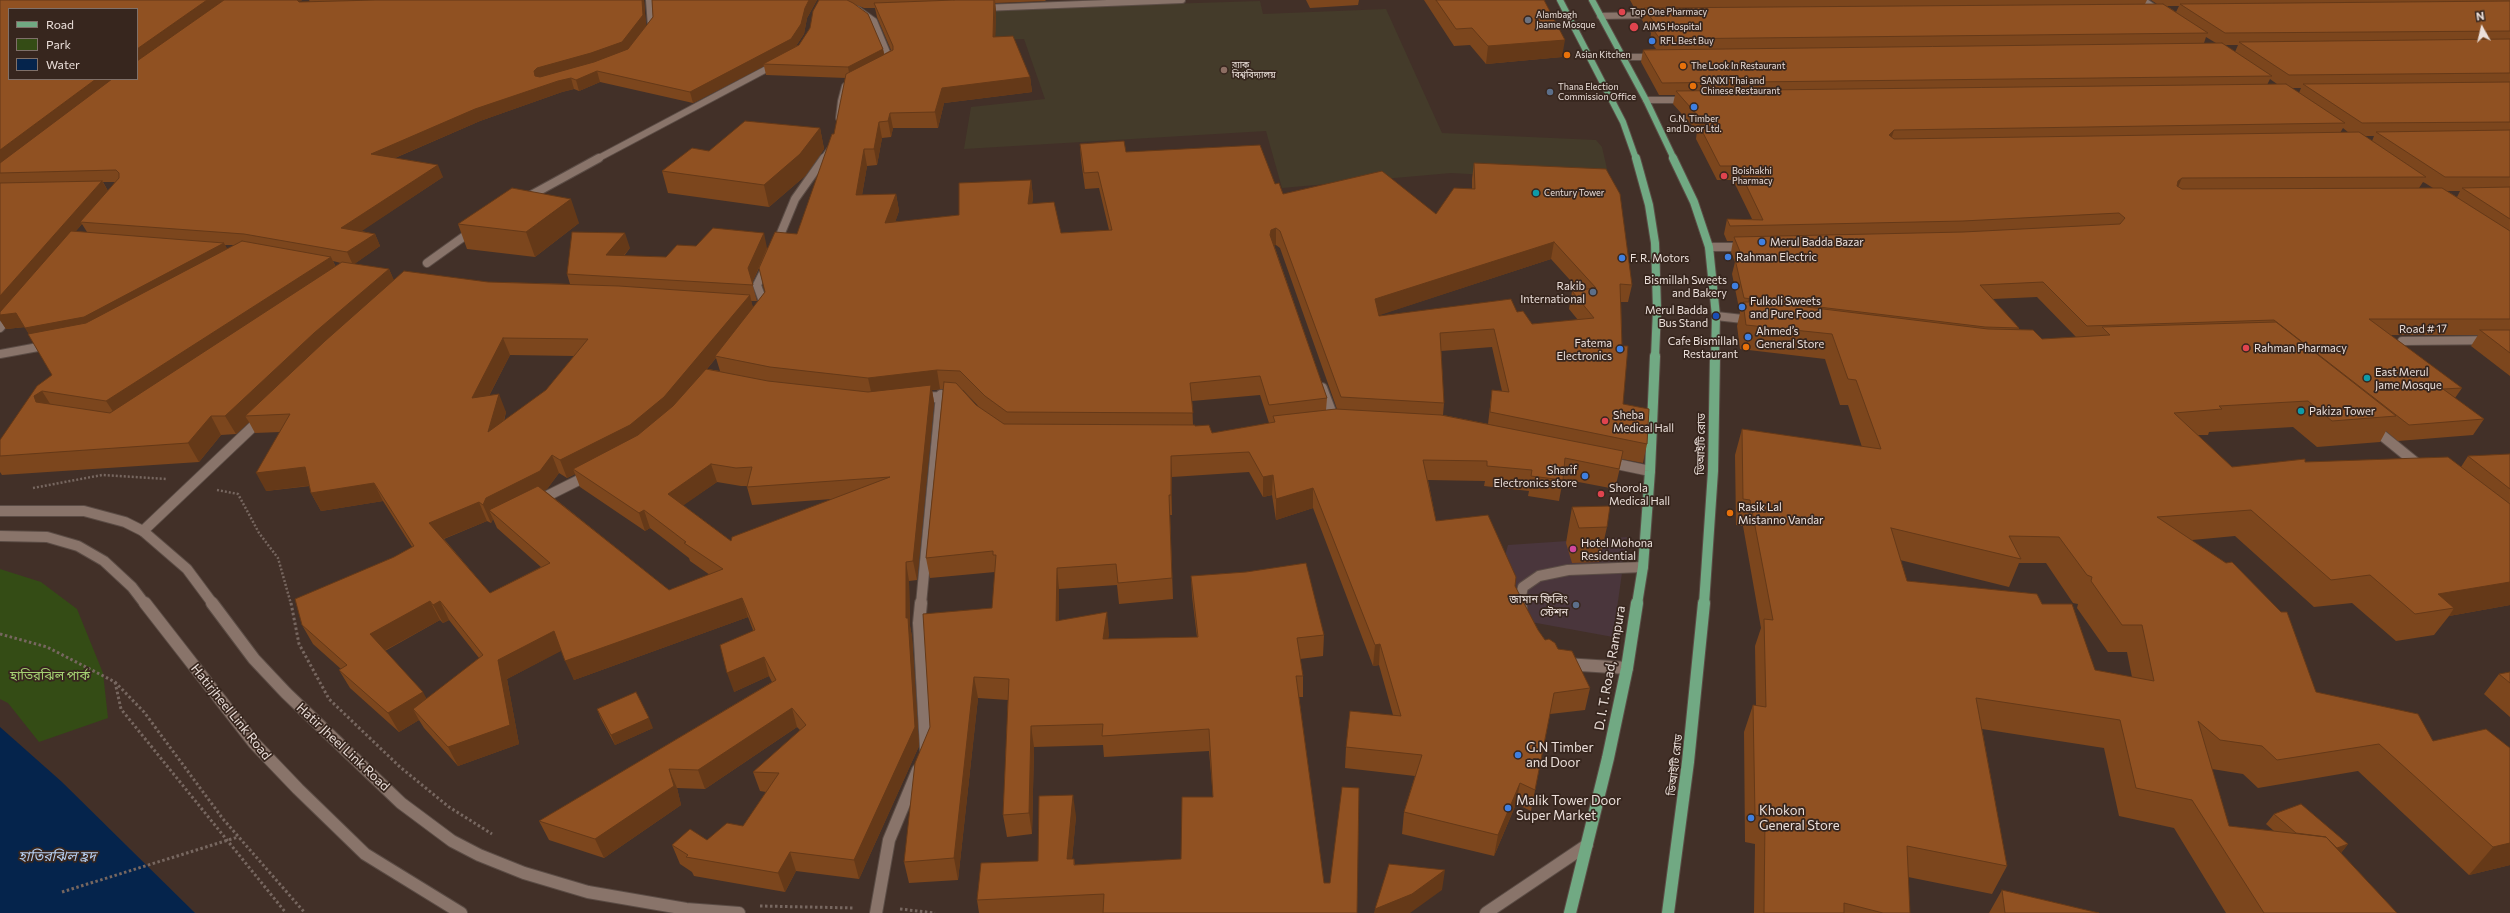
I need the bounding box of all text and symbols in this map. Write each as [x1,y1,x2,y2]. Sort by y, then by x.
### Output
marker: Top One Pharmacy [1617,7,1627,17]
place label: Top One Pharmacy [1630,7,1707,17]
legend [8,8,138,80]
north arrow [2462,8,2502,48]
text: N [2475,9,2485,23]
place label: Alambagh Jaame Mosque [1536,10,1595,31]
marker: Alambagh Jaame Mosque [1523,15,1533,25]
text: Road [46,17,74,31]
marker: AIMS Hospital [1628,21,1640,33]
place label: AIMS Hospital [1643,22,1702,32]
marker: RFL Best Buy [1647,36,1657,46]
place label: RFL Best Buy [1660,36,1714,46]
text: Park [46,37,71,51]
marker: Asian Kitchen [1562,50,1572,60]
place label: Asian Kitchen [1575,50,1631,60]
text: Water [46,57,80,71]
place label: ব্র্যাক বিশ্ববিদ্যালয় [1232,60,1276,81]
marker: The Look In Restaurant [1678,61,1688,71]
place label: The Look In Restaurant [1691,61,1785,71]
marker: ব্র্যাক বিশ্ববিদ্যালয় [1219,65,1229,75]
place label: SANXI Thai and Chinese Restaurant [1701,76,1780,97]
marker: SANXI Thai and Chinese Restaurant [1688,81,1698,91]
place label: Thana Election Commission Office [1558,82,1636,103]
marker: Thana Election Commission Office [1545,87,1555,97]
marker: G.N. Timber and Door Ltd. [1689,102,1699,112]
place label: G.N. Timber and Door Ltd. [1666,114,1722,135]
place label: Boishakhi Pharmacy [1732,166,1773,187]
marker: Boishakhi Pharmacy [1719,171,1729,181]
marker: Century Tower [1531,188,1541,198]
place label: Century Tower [1544,188,1604,198]
place label: Merul Badda Bazar [1770,235,1864,249]
marker: Merul Badda Bazar [1757,237,1767,247]
place label: Rahman Electric [1736,250,1817,264]
place label: F. R. Motors [1630,251,1689,265]
marker: Rahman Electric [1723,252,1733,262]
marker: F. R. Motors [1617,253,1627,263]
place label: Bismillah Sweets and Bakery [1644,273,1727,299]
place label: Rakib International [1520,279,1585,305]
marker: Bismillah Sweets and Bakery [1730,281,1740,291]
marker: Rakib International [1588,287,1598,297]
place label: Fulkoli Sweets and Pure Food [1750,294,1821,320]
marker: Fulkoli Sweets and Pure Food [1737,302,1747,312]
place label: Merul Badda Bus Stand [1645,303,1708,329]
marker: Merul Badda Bus Stand [1711,311,1721,321]
street label: Road # 17 [2399,322,2447,336]
place label: Ahmed’s General Store [1756,324,1824,350]
marker: Ahmed’s General Store [1743,332,1753,342]
place label: Cafe Bismillah Restaurant [1668,334,1738,360]
place label: Fatema Electronics [1557,336,1612,362]
place label: Rahman Pharmacy [2254,341,2347,355]
marker: Cafe Bismillah Restaurant [1741,342,1751,352]
marker: Rahman Pharmacy [2241,343,2251,353]
marker: Fatema Electronics [1615,344,1625,354]
place label: East Merul Jame Mosque [2375,365,2442,391]
marker: East Merul Jame Mosque [2362,373,2372,383]
place label: Pakiza Tower [2309,404,2375,418]
marker: Pakiza Tower [2296,406,2306,416]
place label: Sheba Medical Hall [1613,408,1674,434]
street label: ডিআইটি রোড [1694,413,1708,475]
marker: Sheba Medical Hall [1600,416,1610,426]
place label: Sharif Electronics store [1493,463,1577,489]
marker: Sharif Electronics store [1580,471,1590,481]
place label: Shorola Medical Hall [1609,481,1670,507]
marker: Shorola Medical Hall [1596,489,1606,499]
place label: Rasik Lal Mistanno Vandar [1738,500,1823,526]
marker: Rasik Lal Mistanno Vandar [1725,508,1735,518]
place label: Hotel Mohona Residential [1581,536,1653,562]
marker: Hotel Mohona Residential [1568,544,1578,554]
place label: জামান ফিলিং স্টেশন [1509,592,1568,618]
marker: জামান ফিলিং স্টেশন [1571,600,1581,610]
street label: D. I. T. Road, Rampura [1591,604,1629,732]
street label: Hatirjheel Link Road [188,661,274,763]
park label: হাতিরঝিল পার্ক [10,668,90,684]
street label: Hatir Jheel Link Road [293,700,393,794]
street label: ডিআইটি রোড [1665,734,1685,796]
place label: G.N Timber and Door [1526,740,1594,771]
marker: G.N Timber and Door [1513,750,1523,760]
place label: Malik Tower Door Super Market [1516,793,1621,824]
marker: Malik Tower Door Super Market [1503,803,1513,813]
place label: Khokon General Store [1759,803,1840,834]
marker: Khokon General Store [1746,813,1756,823]
water label: হাতিরঝিল হ্রদ [18,848,96,864]

